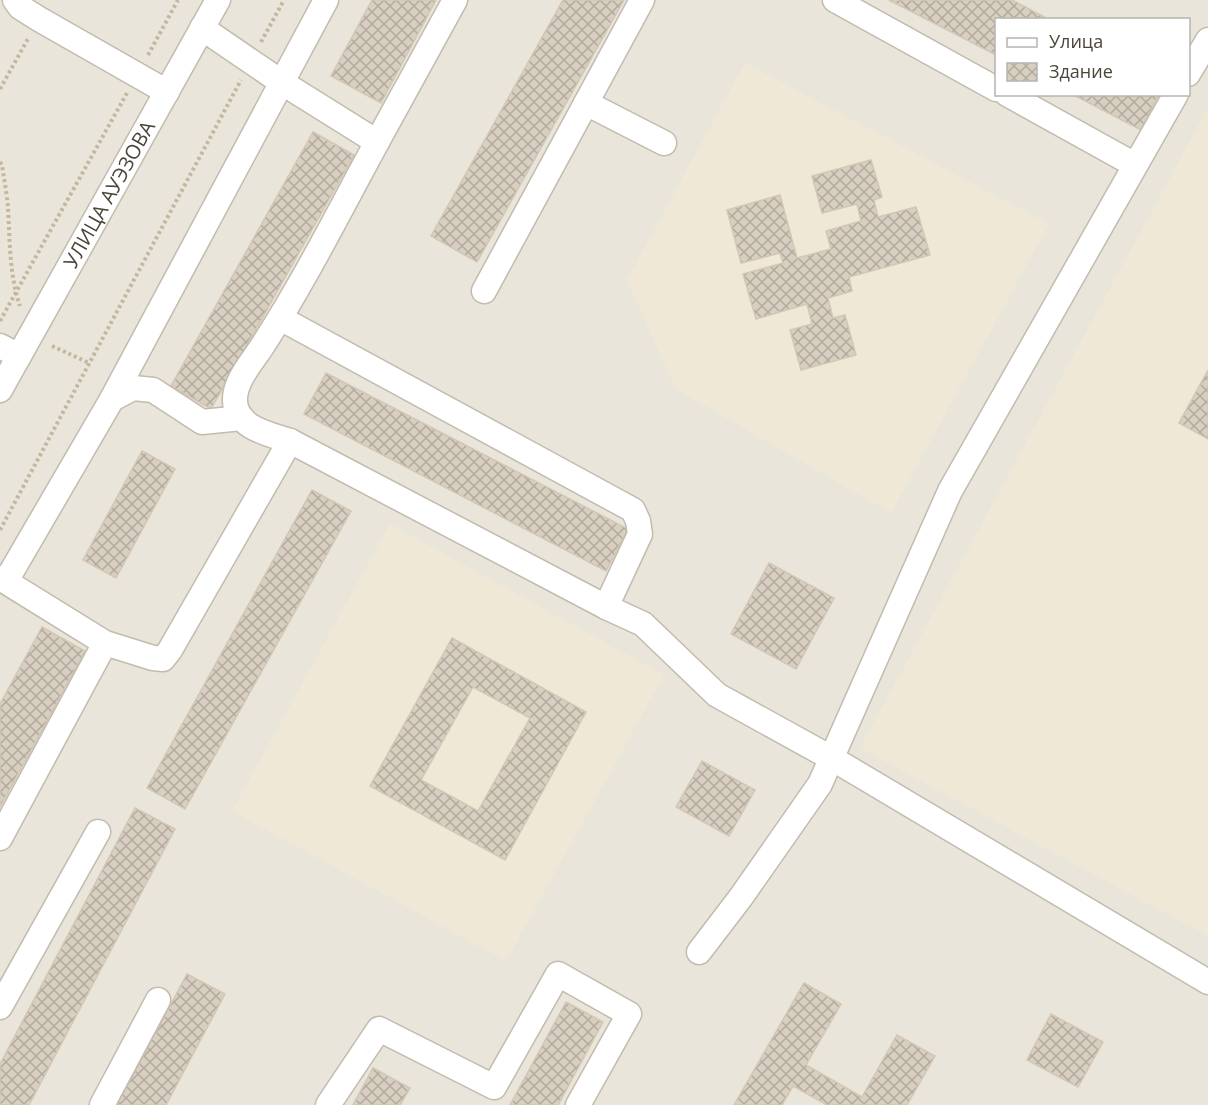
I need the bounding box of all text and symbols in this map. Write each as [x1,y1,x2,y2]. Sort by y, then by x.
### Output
legend [995,18,1190,96]
text: Улица [1049,29,1103,53]
text: Здание [1049,59,1113,83]
street label: УЛИЦА АУЭЗОВА [57,115,161,273]

